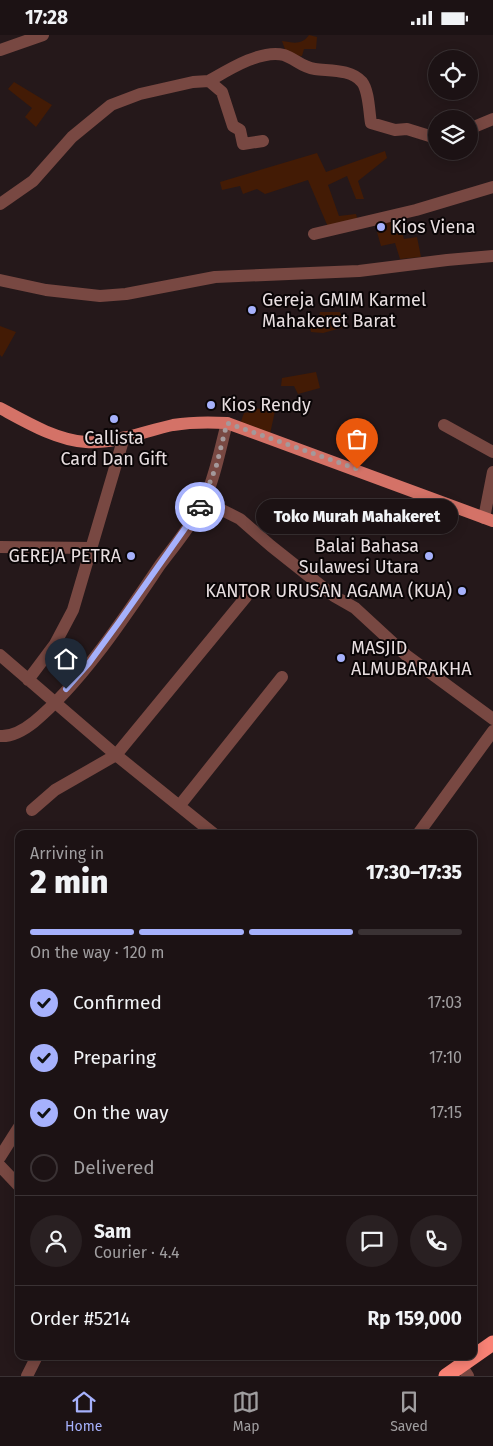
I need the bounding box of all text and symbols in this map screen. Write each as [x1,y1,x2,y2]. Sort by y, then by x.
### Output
text: 17:28 [25,6,68,29]
map controls [428,50,478,160]
button: locate [428,50,478,100]
button: layers [428,110,478,160]
place label: Kios Viena [391,216,476,238]
marker: Kios Viena [375,221,387,233]
place label: Gereja GMIM Karmel Mahakeret Barat [262,289,426,332]
marker: Gereja GMIM Karmel Mahakeret Barat [246,304,258,316]
place label: Kios Rendy [221,394,311,416]
marker: Kios Rendy [205,399,217,411]
marker: Callista Card Dan Gift [108,413,120,425]
pin [336,418,378,469]
icon: bag [343,425,371,453]
place label: Callista Card Dan Gift [60,427,168,470]
courier [175,482,225,532]
icon: car [186,493,214,521]
callout: Toko Murah Mahakeret [256,499,458,534]
text: Toko Murah Mahakeret [274,507,440,526]
place label: Balai Bahasa Sulawesi Utara [299,535,419,578]
place label: GEREJA PETRA [8,545,122,567]
marker: GEREJA PETRA [125,550,137,562]
marker: Balai Bahasa Sulawesi Utara [423,550,435,562]
place label: KANTOR URUSAN AGAMA (KUA) [205,580,452,602]
marker: KANTOR URUSAN AGAMA (KUA) [456,585,468,597]
place label: MASJID ALMUBARAKHA [351,637,472,680]
pin [45,638,87,689]
icon: home [52,645,80,673]
marker: MASJID ALMUBARAKHA [335,652,347,664]
text: Arriving in [30,844,104,863]
text: 17:30–17:35 [366,861,462,884]
text: 2 min [30,863,108,901]
text: On the way · 120 m [30,943,164,962]
icon: check [30,989,58,1017]
text: Confirmed [73,991,162,1014]
text: 17:03 [427,993,462,1012]
icon: check [30,1044,58,1072]
text: Preparing [73,1046,156,1069]
text: 17:10 [429,1048,462,1067]
icon: check [30,1099,58,1127]
text: On the way [73,1101,169,1124]
text: 17:15 [430,1103,462,1122]
text: Delivered [73,1156,155,1179]
button: person [30,1215,82,1267]
button: chat [346,1215,398,1267]
button: phone [410,1215,462,1267]
text: Sam [94,1220,131,1243]
text: Courier · 4.4 [94,1243,180,1262]
text: Order #5214 [30,1307,130,1330]
text: Rp 159,000 [367,1307,462,1330]
tab: Home [65,1388,102,1435]
tab: Map [232,1388,260,1435]
tab: Saved [390,1388,428,1435]

